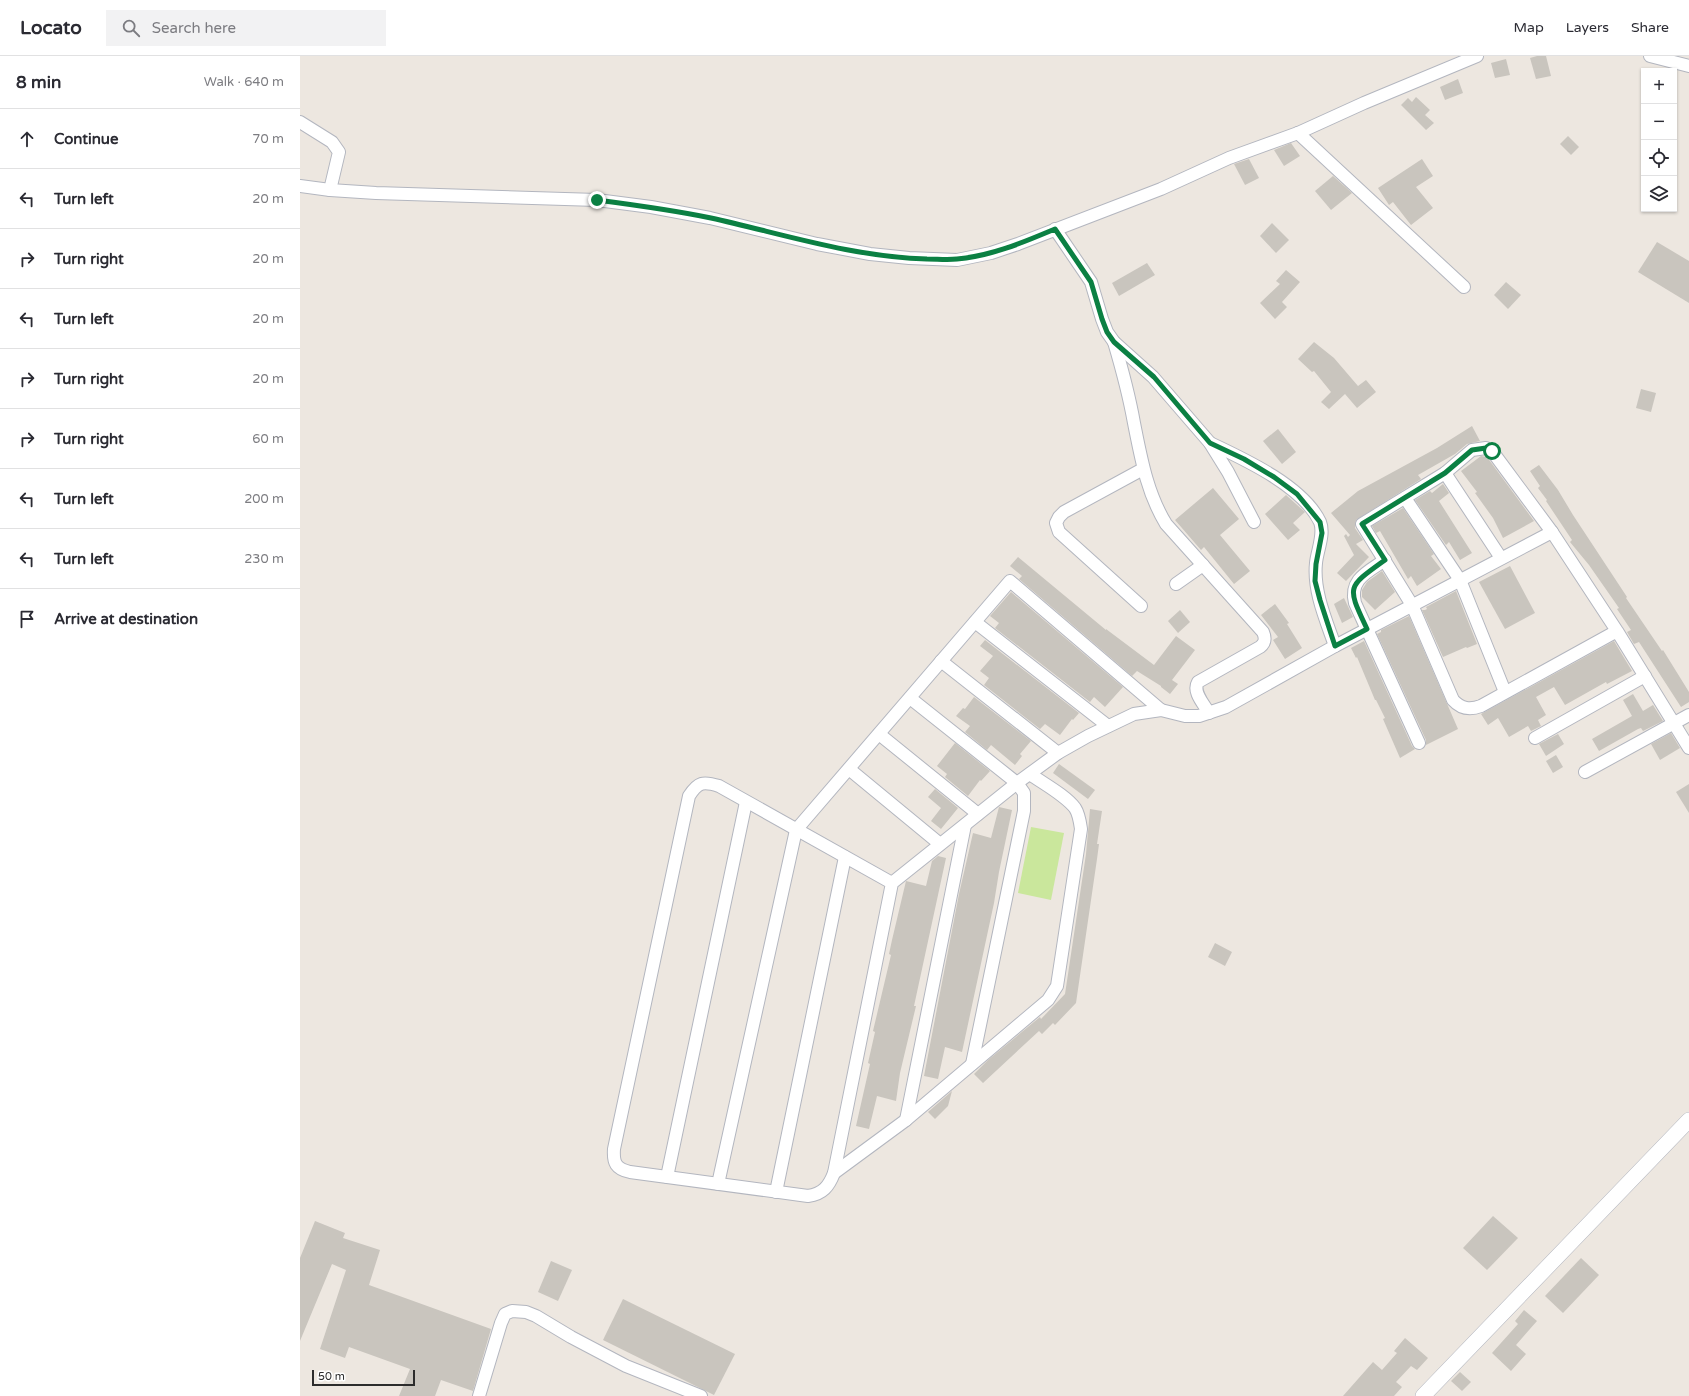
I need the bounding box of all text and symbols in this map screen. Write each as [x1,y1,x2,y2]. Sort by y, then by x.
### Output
search box [106,10,386,46]
text: Locato [20,17,82,39]
icon: search [120,17,142,39]
text: Search here [152,19,236,37]
text: Map [1514,19,1544,36]
text: Layers [1566,19,1609,36]
text: Share [1631,19,1669,36]
map controls [1641,68,1677,212]
button: + [1641,68,1677,104]
text: 8 min [16,72,61,93]
text: Walk · 640 m [204,74,284,90]
button: − [1641,104,1677,140]
icon: ahead [16,128,38,150]
text: Continue [54,130,118,148]
text: 70 m [252,131,284,147]
button: locate [1641,140,1677,176]
button: layers [1641,176,1677,212]
icon: left [16,188,38,210]
text: Turn left [54,190,114,208]
text: 20 m [252,191,284,207]
route end [588,191,606,209]
icon: right [16,248,38,270]
text: Turn right [54,250,124,268]
text: 20 m [252,251,284,267]
icon: left [16,308,38,330]
text: Turn left [54,310,114,328]
text: 20 m [252,311,284,327]
icon: right [16,368,38,390]
text: Turn right [54,370,124,388]
text: 20 m [252,371,284,387]
icon: right [16,428,38,450]
text: Turn right [54,430,124,448]
text: 60 m [252,431,284,447]
route start [1483,442,1501,460]
icon: left [16,488,38,510]
text: Turn left [54,490,114,508]
text: 200 m [244,491,284,507]
icon: left [16,548,38,570]
text: Turn left [54,550,114,568]
text: 230 m [244,551,284,567]
icon: arrive [16,608,38,630]
text: Arrive at destination [54,610,198,628]
scale bar [312,1368,415,1387]
text: 50 m [318,1370,345,1383]

